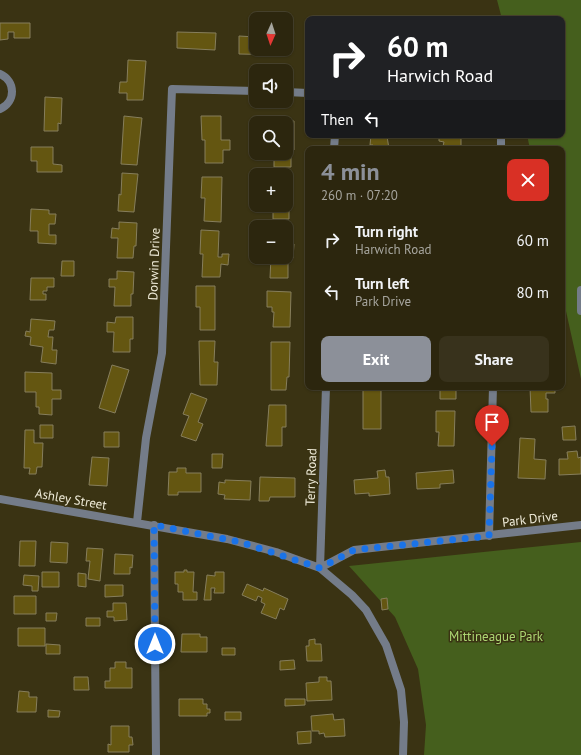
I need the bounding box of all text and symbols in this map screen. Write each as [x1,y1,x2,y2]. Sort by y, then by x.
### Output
north arrow [249,12,293,56]
map controls [249,12,293,264]
text: 60 m [387,28,448,65]
icon: right [321,32,373,84]
button: sound [249,64,293,108]
text: Harwich Road [387,64,493,87]
icon: left [361,108,383,130]
text: Then [321,110,353,129]
button: search [249,116,293,160]
text: 4 min [321,156,380,187]
button: close [507,159,549,201]
button: + [249,168,293,212]
text: 260 m · 07:20 [321,187,398,204]
button: − [249,220,293,264]
text: Turn right [355,222,418,241]
street label: Dorwin Drive [144,227,164,301]
icon: right [321,229,343,251]
text: 60 m [516,231,549,250]
text: Harwich Road [355,241,432,258]
text: Turn left [355,274,409,293]
icon: left [321,281,343,303]
text: 80 m [516,283,549,302]
text: Park Drive [355,293,411,310]
button: Exit [321,336,431,382]
button: Share [439,336,549,382]
pin [475,405,509,446]
icon: arrive [481,411,503,433]
street label: Terry Road [302,448,320,506]
street label: Ashley Street [34,484,109,514]
street label: Park Drive [501,507,559,531]
position arrow [134,623,176,665]
park label: Mittineague Park [449,628,544,645]

